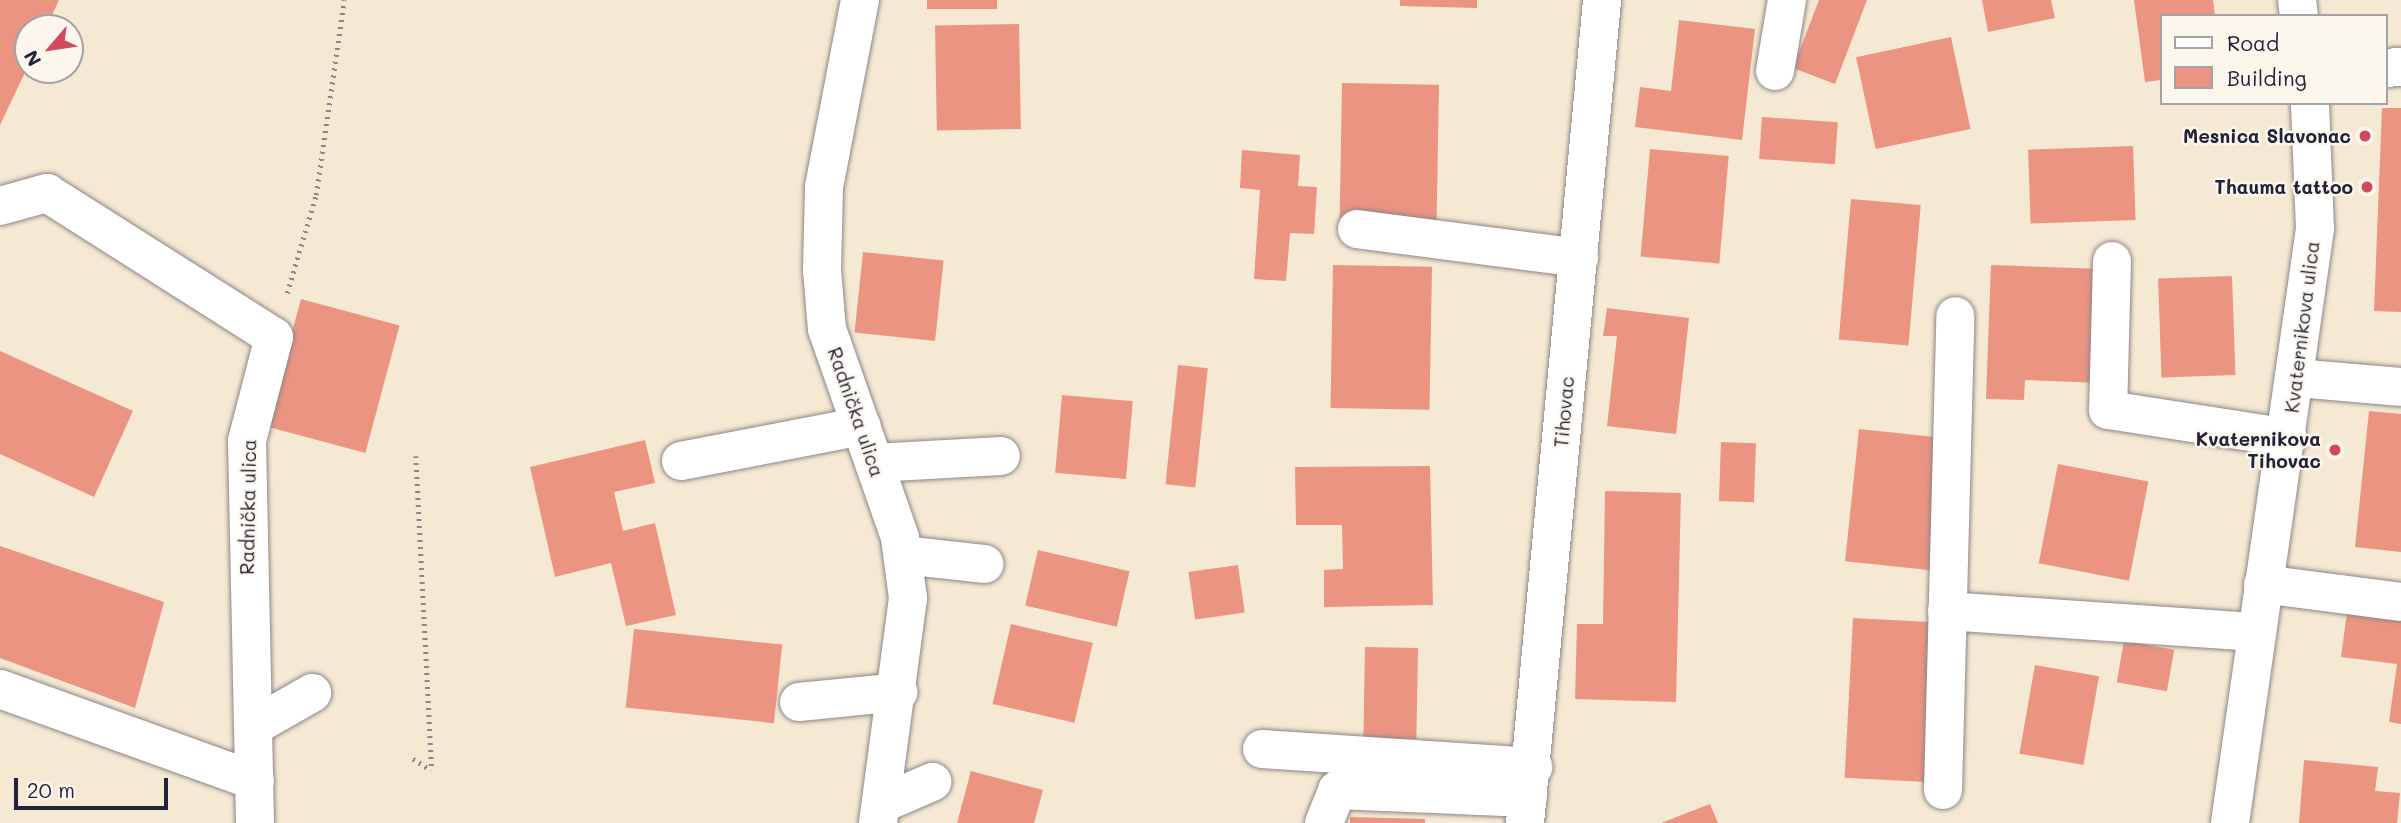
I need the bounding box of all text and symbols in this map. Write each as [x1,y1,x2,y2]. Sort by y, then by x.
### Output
north arrow [14,14,84,84]
legend [2160,14,2387,105]
text: Road [2227,29,2279,56]
text: N [18,46,46,71]
text: Building [2227,64,2307,91]
place label: Mesnica Slavonac [2183,125,2351,147]
marker: Mesnica Slavonac [2357,128,2373,144]
place label: Thauma tattoo [2215,176,2353,198]
marker: Thauma tattoo [2359,179,2375,195]
street label: Kvaternikova ulica [2280,240,2324,414]
street label: Radnička ulica [823,344,889,480]
street label: Tihovac [1550,375,1578,449]
place label: Kvaternikova Tihovac [2196,428,2321,472]
street label: Radnička ulica [235,439,261,575]
marker: Kvaternikova Tihovac [2327,442,2343,458]
scale bar [18,764,172,808]
text: 20 m [27,776,75,803]

